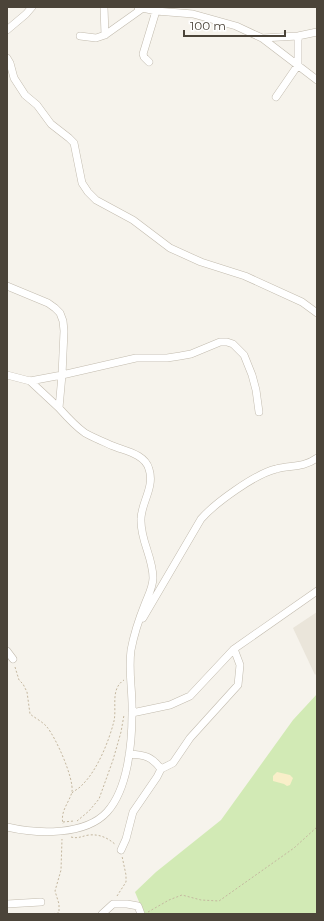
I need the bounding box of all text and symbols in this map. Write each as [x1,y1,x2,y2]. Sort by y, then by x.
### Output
scale bar [184,12,285,38]
text: 100 m [190,18,226,33]

